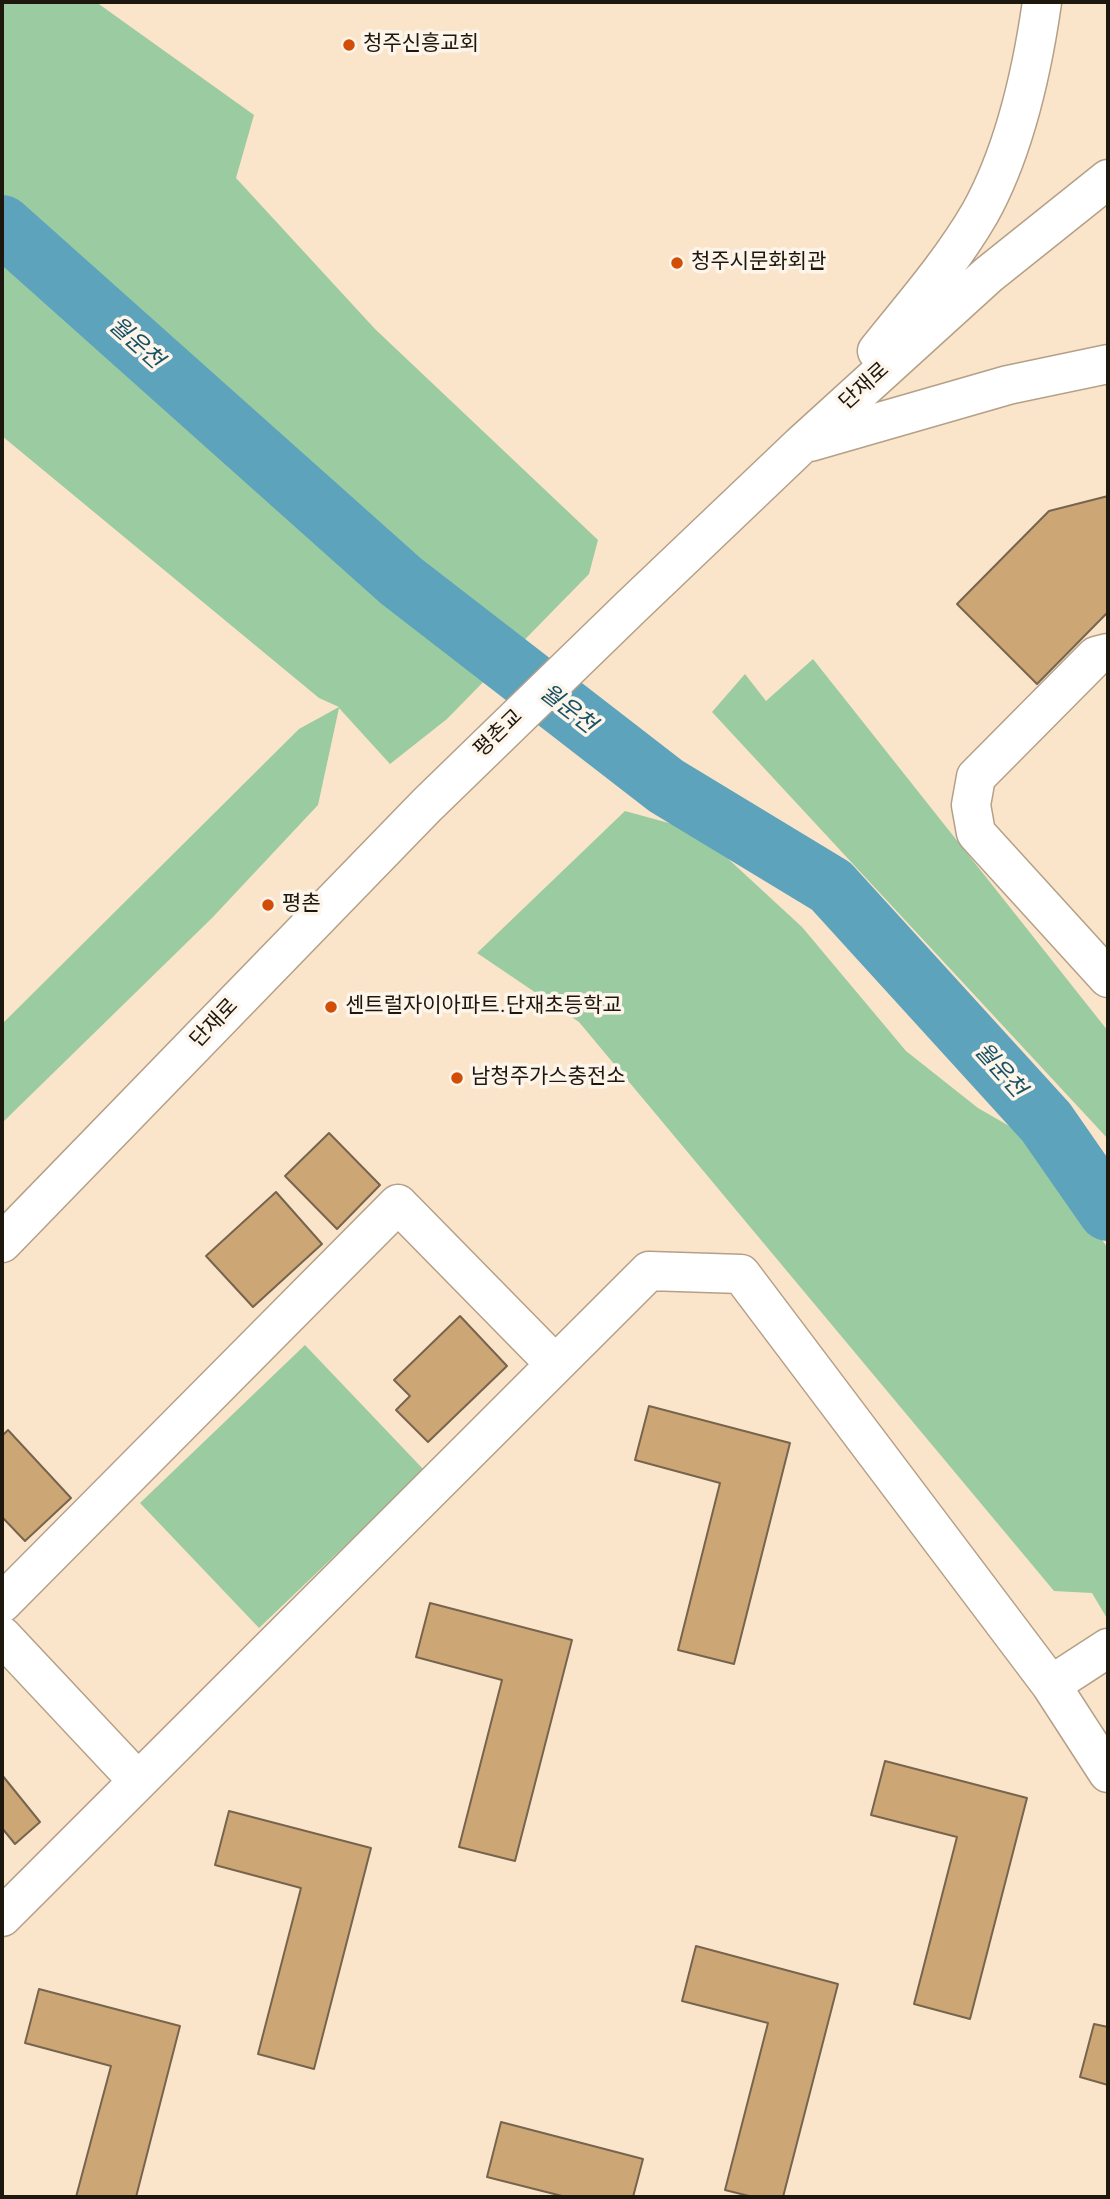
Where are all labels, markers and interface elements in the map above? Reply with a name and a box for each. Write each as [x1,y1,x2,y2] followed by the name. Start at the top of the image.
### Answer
[363,32,479,58] place label: 청주신흥교회
[341,37,357,53] marker: 청주신흥교회
[691,250,826,276] place label: 청주시문화회관
[669,255,685,271] marker: 청주시문화회관
[102,313,168,375] water label: 월운천
[835,358,895,416] street label: 단재로
[533,680,601,740] water label: 월운천
[469,705,529,763] street label: 평촌교
[282,892,321,918] place label: 평촌
[260,897,276,913] marker: 평촌
[186,994,244,1054] street label: 단재로
[345,994,622,1020] place label: 센트럴자이아파트.단재초등학교
[323,999,339,1015] marker: 센트럴자이아파트.단재초등학교
[968,1038,1030,1104] water label: 월운천
[471,1065,626,1091] place label: 남청주가스충전소
[449,1070,465,1086] marker: 남청주가스충전소

